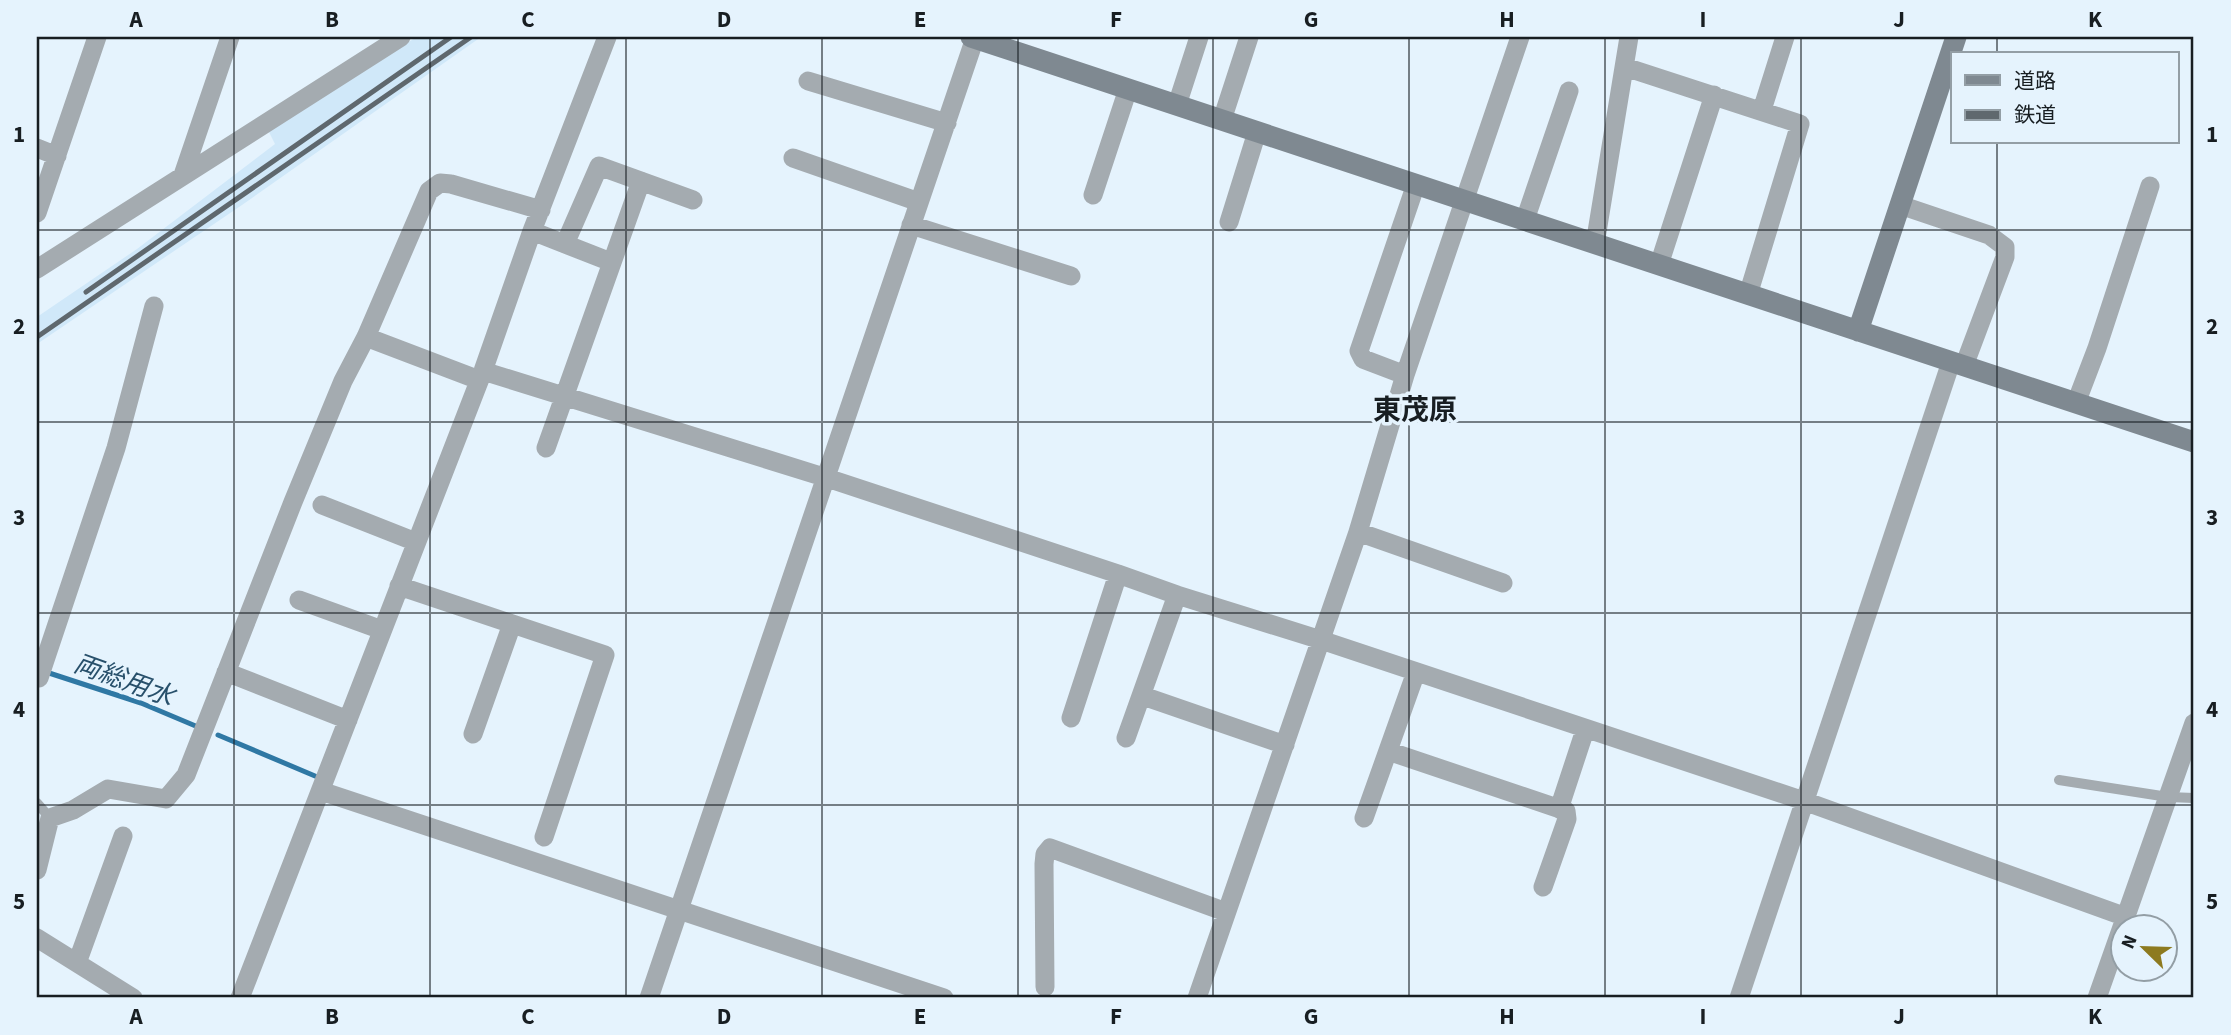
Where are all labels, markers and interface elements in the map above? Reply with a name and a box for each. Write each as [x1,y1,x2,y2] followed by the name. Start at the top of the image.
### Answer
[128,3,143,36] text: A
[325,3,339,36] text: B
[521,3,535,36] text: C
[717,3,731,36] text: D
[914,3,926,36] text: E
[1110,3,1122,36] text: F
[1304,3,1318,36] text: G
[1499,3,1515,36] text: H
[1700,3,1706,36] text: I
[1893,3,1905,36] text: J
[2088,3,2103,36] text: K
[1951,52,2178,144] legend
[2014,66,2056,96] text: 道路
[2014,100,2056,130] text: 鉄道
[13,118,25,151] text: 1
[2206,118,2218,151] text: 1
[13,310,25,343] text: 2
[2206,310,2218,343] text: 2
[1373,390,1457,430] district label: 東茂原
[13,501,25,534] text: 3
[2206,501,2218,534] text: 3
[69,645,182,716] water label: 両総用水
[13,693,25,726] text: 4
[2206,693,2218,726] text: 4
[13,885,25,918] text: 5
[2206,885,2218,918] text: 5
[2108,912,2178,982] north arrow
[2115,931,2145,953] text: N
[128,1000,143,1033] text: A
[325,1000,339,1033] text: B
[521,1000,535,1033] text: C
[717,1000,731,1033] text: D
[914,1000,926,1033] text: E
[1110,1000,1122,1033] text: F
[1304,1000,1318,1033] text: G
[1499,1000,1515,1033] text: H
[1700,1000,1706,1033] text: I
[1893,1000,1905,1033] text: J
[2088,1000,2103,1033] text: K

